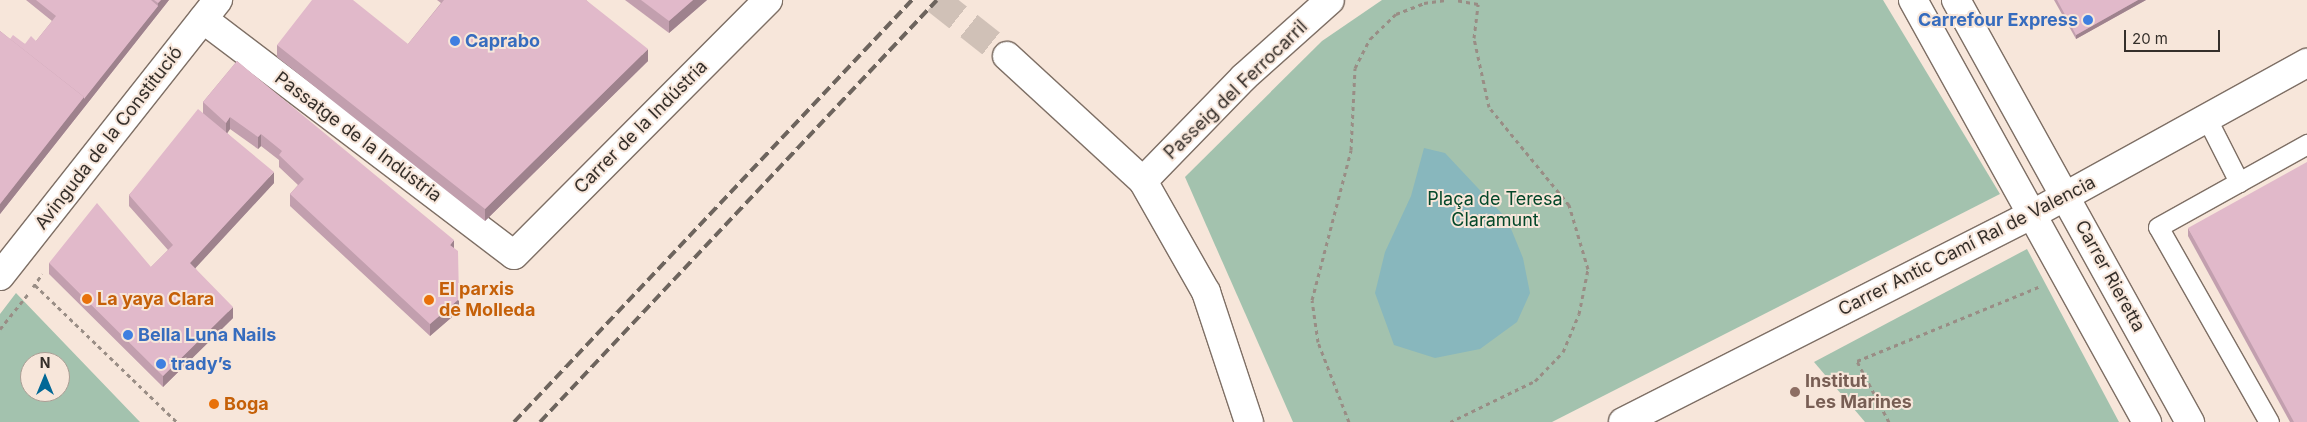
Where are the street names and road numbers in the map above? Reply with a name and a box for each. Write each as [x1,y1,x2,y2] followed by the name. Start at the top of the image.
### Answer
[1160,16,1312,164] street label: Passeig del Ferrocarril
[31,42,187,234] street label: Avinguda de la Constitució
[570,56,712,198] street label: Carrer de la Indústria
[270,67,446,207] street label: Passatge de la Indústria
[1835,172,2099,320] street label: Carrer Antic Camí Ral de Valencia
[2070,217,2150,335] street label: Carrer Rieretta

